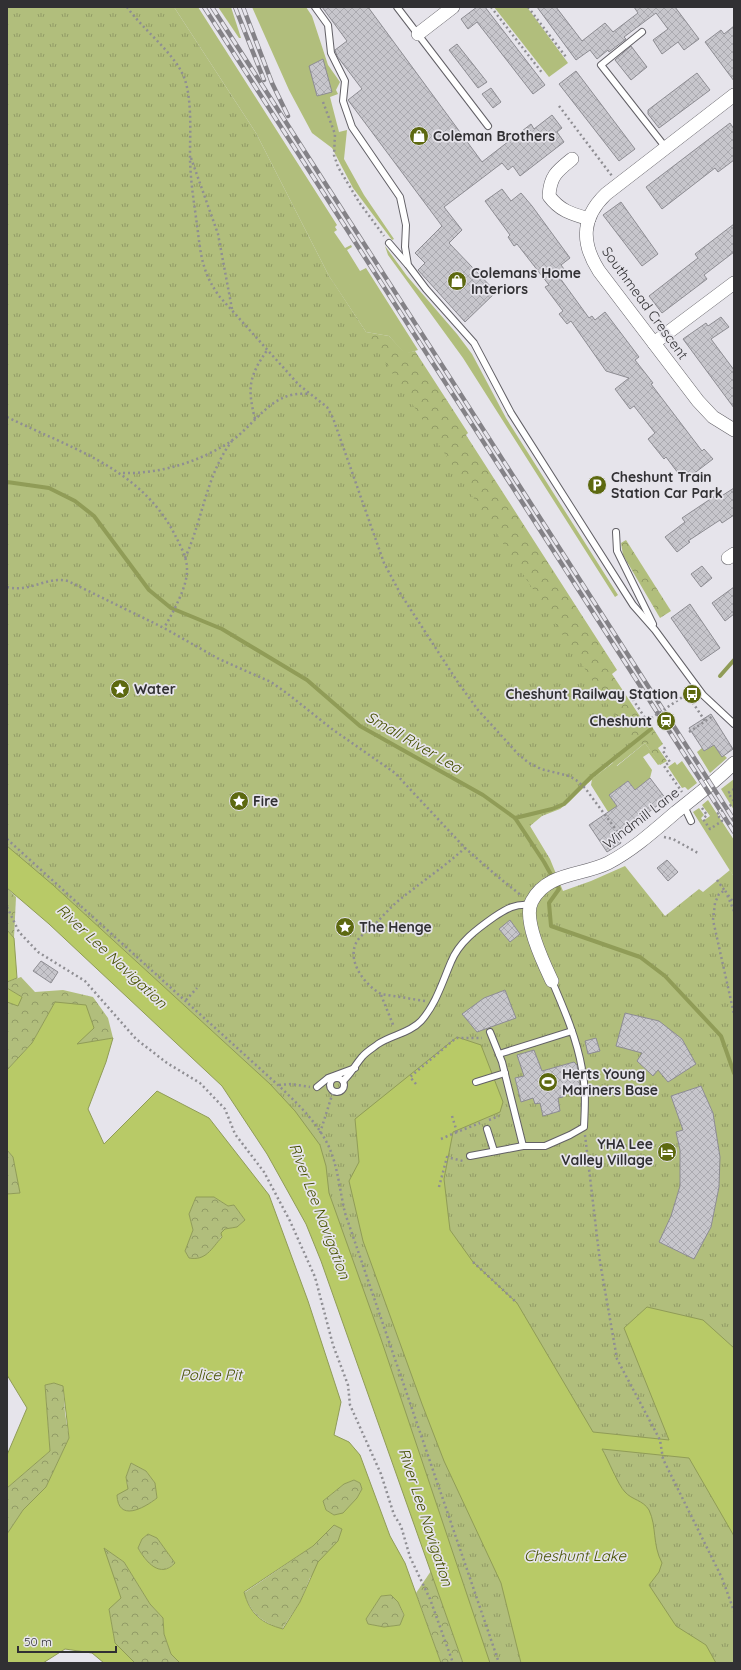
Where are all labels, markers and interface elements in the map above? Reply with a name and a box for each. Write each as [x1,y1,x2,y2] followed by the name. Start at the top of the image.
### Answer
[408,125,430,147] shop icon: Coleman Brothers
[433,127,555,145] place label: Coleman Brothers
[598,243,692,363] street label: Southmead Crescent
[471,264,581,298] place label: Colemans Home Interiors
[446,270,468,292] shop icon: Colemans Home Interiors
[611,468,723,502] place label: Cheshunt Train Station Car Park
[586,474,608,496] parking icon: Cheshunt Train Station Car Park
[109,678,131,700] place icon: Water
[134,680,176,698] place label: Water
[681,683,703,705] bus stop icon: Cheshunt Railway Station
[506,685,678,703] place label: Cheshunt Railway Station
[363,707,466,777] water label: Small River Lea
[655,710,677,732] station icon: Cheshunt
[590,712,652,730] place label: Cheshunt
[599,783,683,853] street label: Windmill Lane
[228,790,250,812] place icon: Fire
[253,792,278,810] place label: Fire
[53,900,171,1012] water label: River Lee Navigation
[334,916,356,938] place icon: The Henge
[359,918,432,936] place label: The Henge
[562,1065,658,1099] place label: Herts Young Mariners Base
[537,1071,559,1093] sports icon: Herts Young Mariners Base
[561,1135,653,1169] place label: YHA Lee Valley Village
[285,1140,355,1282] water label: River Lee Navigation
[656,1141,678,1163] hotel icon: YHA Lee Valley Village
[180,1365,244,1384] water label: Police Pit
[395,1446,457,1589] water label: River Lee Navigation
[524,1546,627,1565] water label: Cheshunt Lake
[18,1628,116,1654] scale bar
[24,1634,52,1649] text: 50 m

